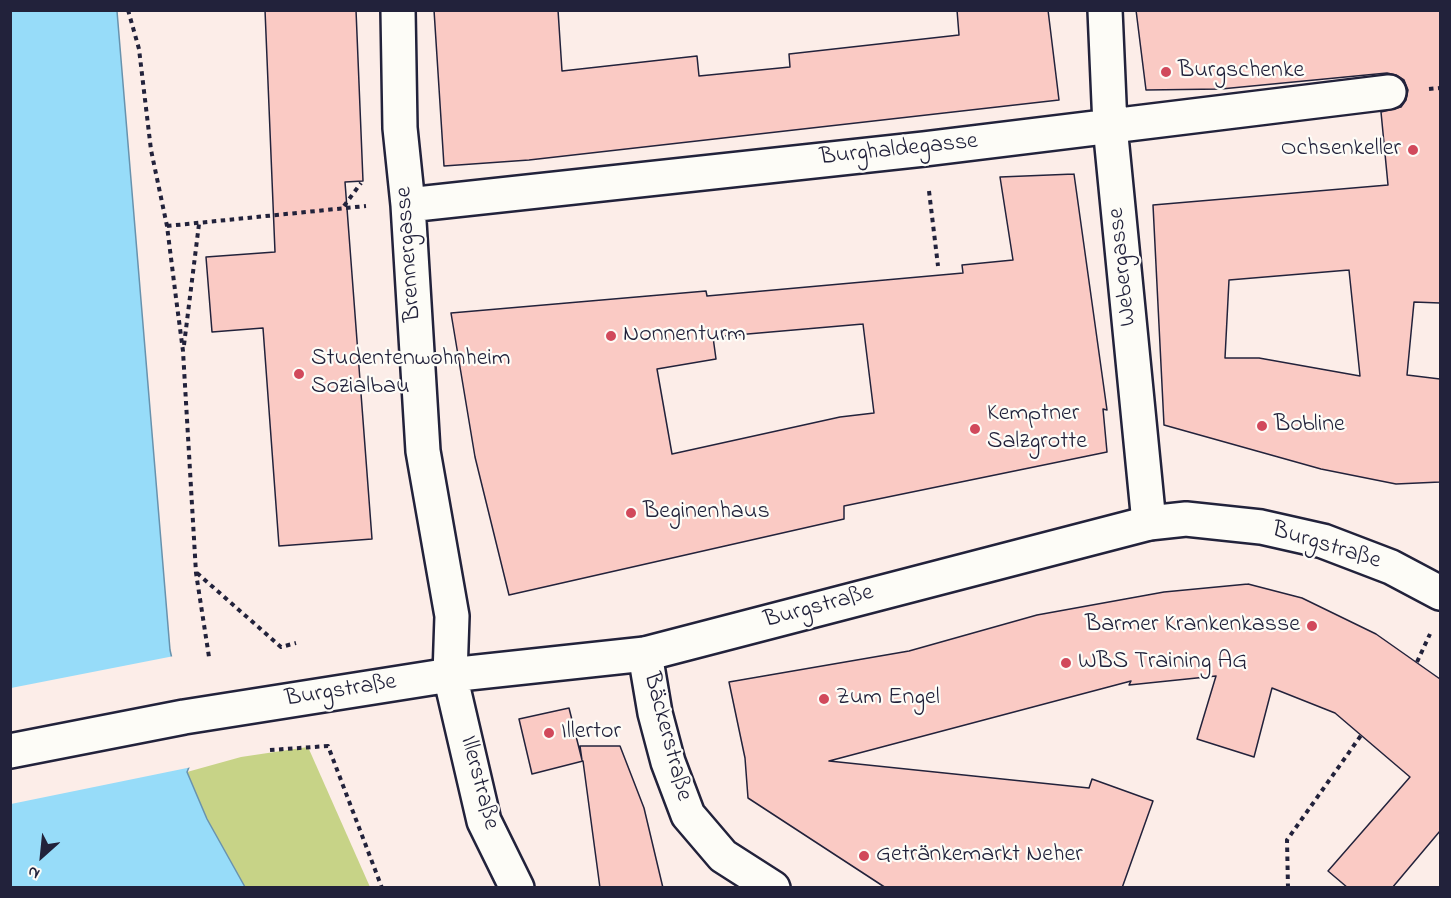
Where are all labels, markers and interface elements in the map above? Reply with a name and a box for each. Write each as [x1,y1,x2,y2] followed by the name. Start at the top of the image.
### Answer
[1178,58,1304,86] place label: Burgschenke
[1159,65,1173,79] marker: Burgschenke
[819,128,979,174] street label: Burghaldegasse
[1281,136,1401,164] place label: Ochsenkeller
[1406,143,1420,157] marker: Ochsenkeller
[391,186,429,322] street label: Brennergasse
[1103,206,1145,328] street label: Webergasse
[623,322,746,350] place label: Nonnenturm
[604,329,618,343] marker: Nonnenturm
[311,346,510,402] place label: Studentenwohnheim Sozialbau
[292,367,306,381] marker: Studentenwohnheim Sozialbau
[987,401,1087,457] place label: Kemptner Salzgrotte
[1274,412,1345,440] place label: Bobline
[1255,419,1269,433] marker: Bobline
[968,422,982,436] marker: Kemptner Salzgrotte
[643,499,770,527] place label: Beginenhaus
[624,506,638,520] marker: Beginenhaus
[1268,517,1384,577] street label: Burgstraße
[761,580,877,636] street label: Burgstraße
[1085,612,1300,640] place label: Barmer Krankenkasse
[1305,619,1319,633] marker: Barmer Krankenkasse
[1078,649,1247,677] place label: WBS Training AG
[1059,656,1073,670] marker: WBS Training AG
[283,669,399,715] street label: Burgstraße
[635,670,697,804] street label: Bäckerstraße
[836,685,940,713] place label: Zum Engel
[817,692,831,706] marker: Zum Engel
[561,719,621,747] place label: Illertor
[542,726,556,740] marker: Illertor
[452,733,504,833] street label: Illerstraße
[12,826,72,886] north arrow
[876,842,1083,870] place label: Getränkemarkt Neher
[857,849,871,863] marker: Getränkemarkt Neher
[24,859,44,885] text: N

